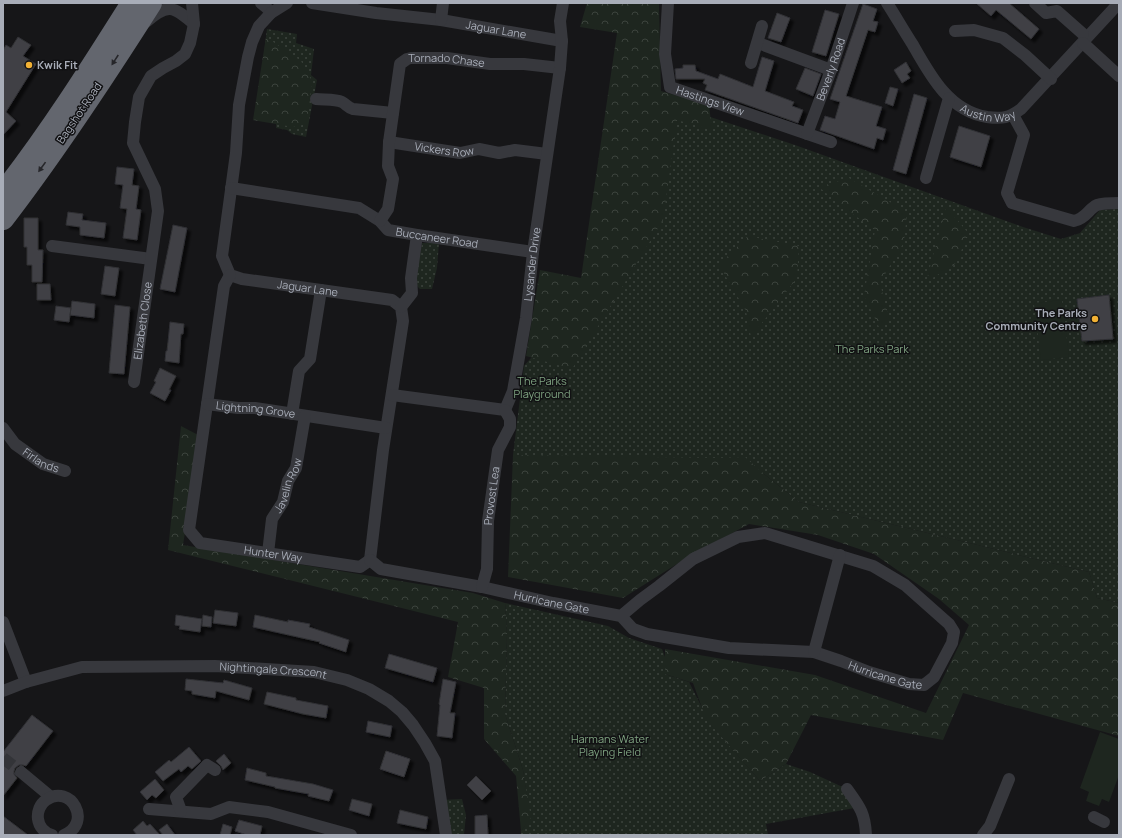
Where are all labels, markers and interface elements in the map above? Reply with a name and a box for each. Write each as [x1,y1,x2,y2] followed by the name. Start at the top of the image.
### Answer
[465,16,528,42] street label: Jaguar Lane
[812,36,848,102] street label: Beverly Road
[408,50,486,70] street label: Tornado Chase
[111,54,118,65] one-way arrow
[37,57,78,72] place label: Kwik Fit
[24,60,34,70] marker: Kwik Fit
[53,79,105,146] street label: Bagshot Road
[674,82,747,119] street label: Hastings View
[958,100,1018,125] street label: Austin Way
[413,138,476,160] street label: Vickers Row
[38,162,46,173] one-way arrow
[395,224,479,251] street label: Buccaneer Road
[520,226,544,302] street label: Lysander Drive
[276,276,340,299] street label: Jaguar Lane
[129,280,155,360] street label: Elizabeth Close
[985,305,1087,333] place label: The Parks Community Centre
[1090,314,1100,324] marker: The Parks Community Centre
[835,341,909,356] park label: The Parks Park
[513,373,571,401] park label: The Parks Playground
[215,397,297,421] street label: Lightning Grove
[20,444,61,476] street label: Firlands
[270,456,305,516] street label: Javelin Row
[480,466,503,525] street label: Provost Lea
[243,542,304,565] street label: Hunter Way
[513,586,591,617] street label: Hurricane Gate
[847,657,923,692] street label: Hurricane Gate
[219,658,328,682] street label: Nightingale Crescent
[571,731,649,759] park label: Harmans Water Playing Field

